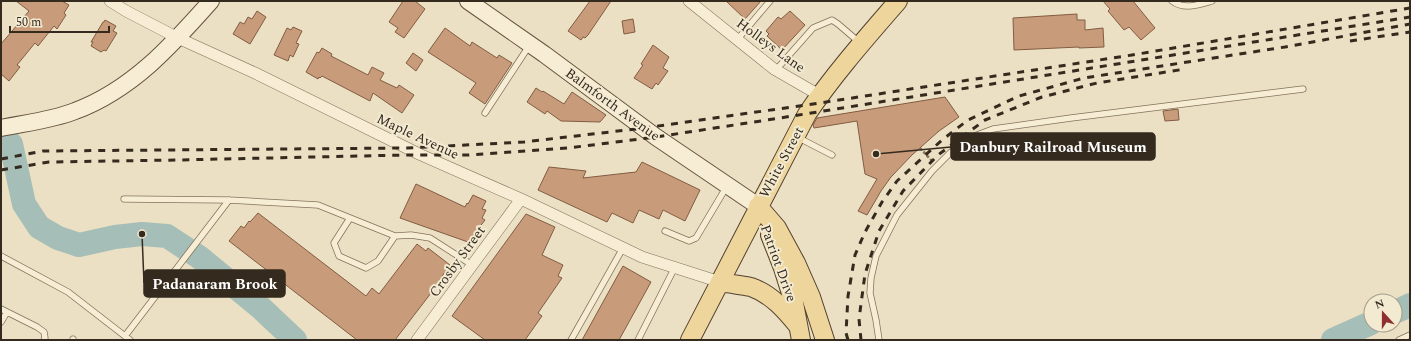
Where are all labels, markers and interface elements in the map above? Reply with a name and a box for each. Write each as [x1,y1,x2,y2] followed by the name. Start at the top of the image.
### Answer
[10,8,109,34] scale bar
[16,13,41,32] text: 50 m
[732,13,810,78] street label: Holleys Lane
[561,63,665,146] street label: Balmforth Avenue
[373,108,463,165] street label: Maple Avenue
[754,123,809,202] street label: White Street
[951,133,1155,160] callout: Danbury Railroad Museum
[959,136,1147,159] text: Danbury Railroad Museum
[424,221,491,301] street label: Crosby Street
[755,222,802,305] street label: Patriot Drive
[144,270,285,297] callout: Padanaram Brook
[152,273,278,296] text: Padanaram Brook
[1363,293,1403,333] north arrow
[1372,295,1387,314] text: N

